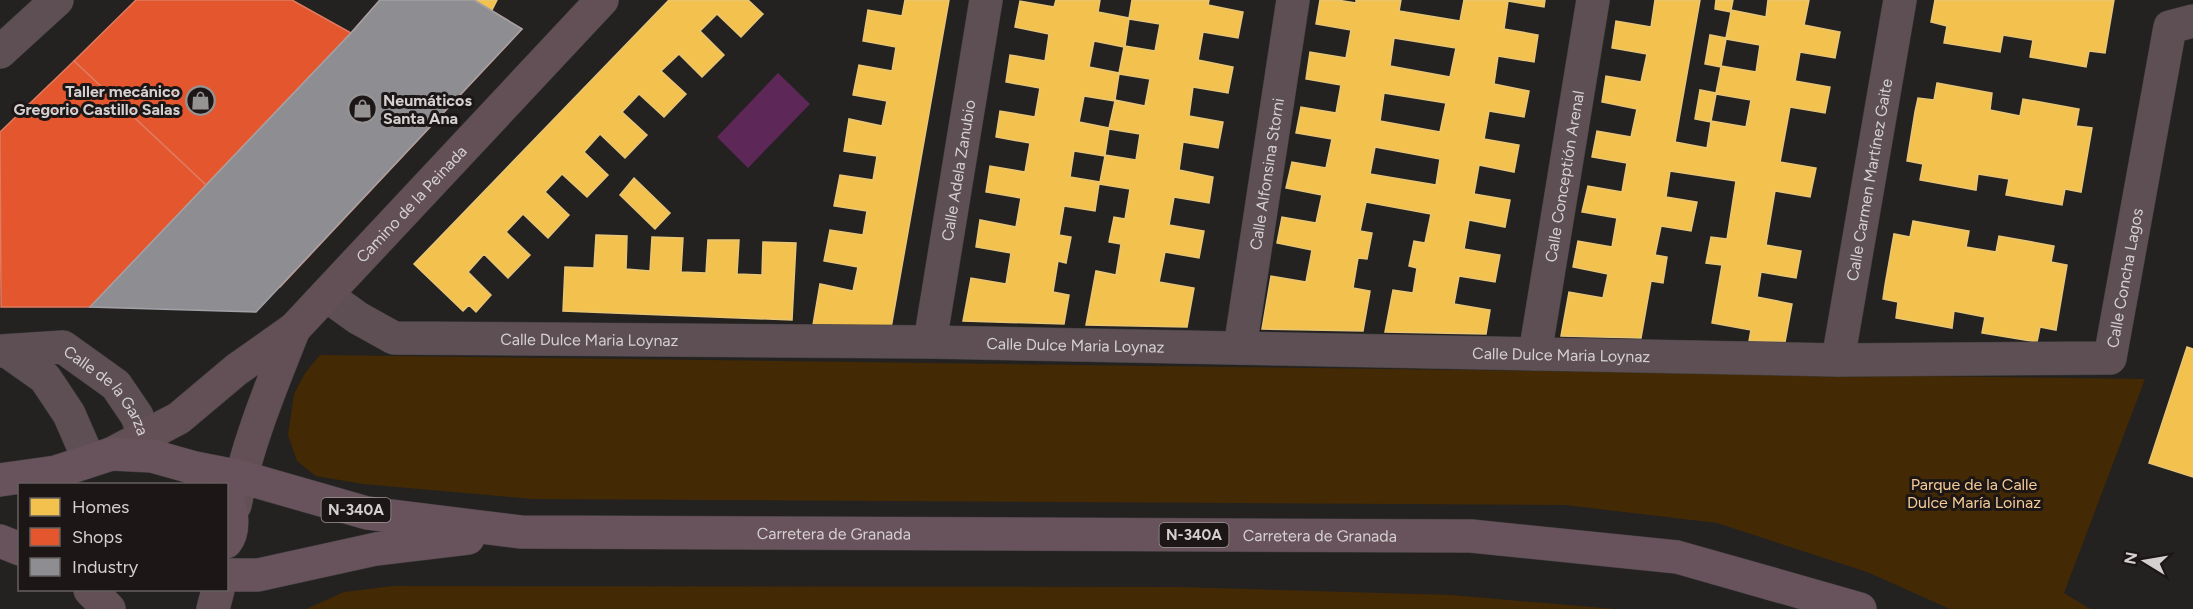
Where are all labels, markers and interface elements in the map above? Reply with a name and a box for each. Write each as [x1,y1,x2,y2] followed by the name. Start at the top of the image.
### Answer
[1842,77,1896,282] street label: Calle Carmen Martínez Gaite
[14,82,181,119] place label: Taller mecánico Gregorio Castillo Salas
[185,84,217,116] shop icon: Taller mecánico Gregorio Castillo Salas
[1541,89,1588,264] street label: Calle Conceptión Arenal
[383,91,472,128] place label: Neumáticos Santa Ana
[346,93,378,125] shop icon: Neumáticos Santa Ana
[1246,97,1287,251] street label: Calle Alfonsina Storni
[937,98,979,242] street label: Calle Adela Zanubio
[352,141,471,266] street label: Camino de la Peinada
[2103,207,2146,349] street label: Calle Concha Lagos
[500,329,679,350] street label: Calle Dulce Maria Loynaz
[986,334,1165,356] street label: Calle Dulce Maria Loynaz
[60,341,153,438] street label: Calle de la Garza
[1472,343,1651,366] street label: Calle Dulce Maria Loynaz
[1907,475,2041,512] park label: Parque de la Calle Dulce María Loinaz
[18,483,228,591] legend
[72,496,130,518] text: Homes
[322,498,391,522] road number: N-340A
[757,523,911,543] street label: Carretera de Granada
[1160,523,1228,547] road number: N-340A
[72,526,123,548] text: Shops
[1243,526,1397,545] street label: Carretera de Granada
[2115,531,2175,591] north arrow
[2120,550,2141,566] text: N
[72,556,139,578] text: Industry

